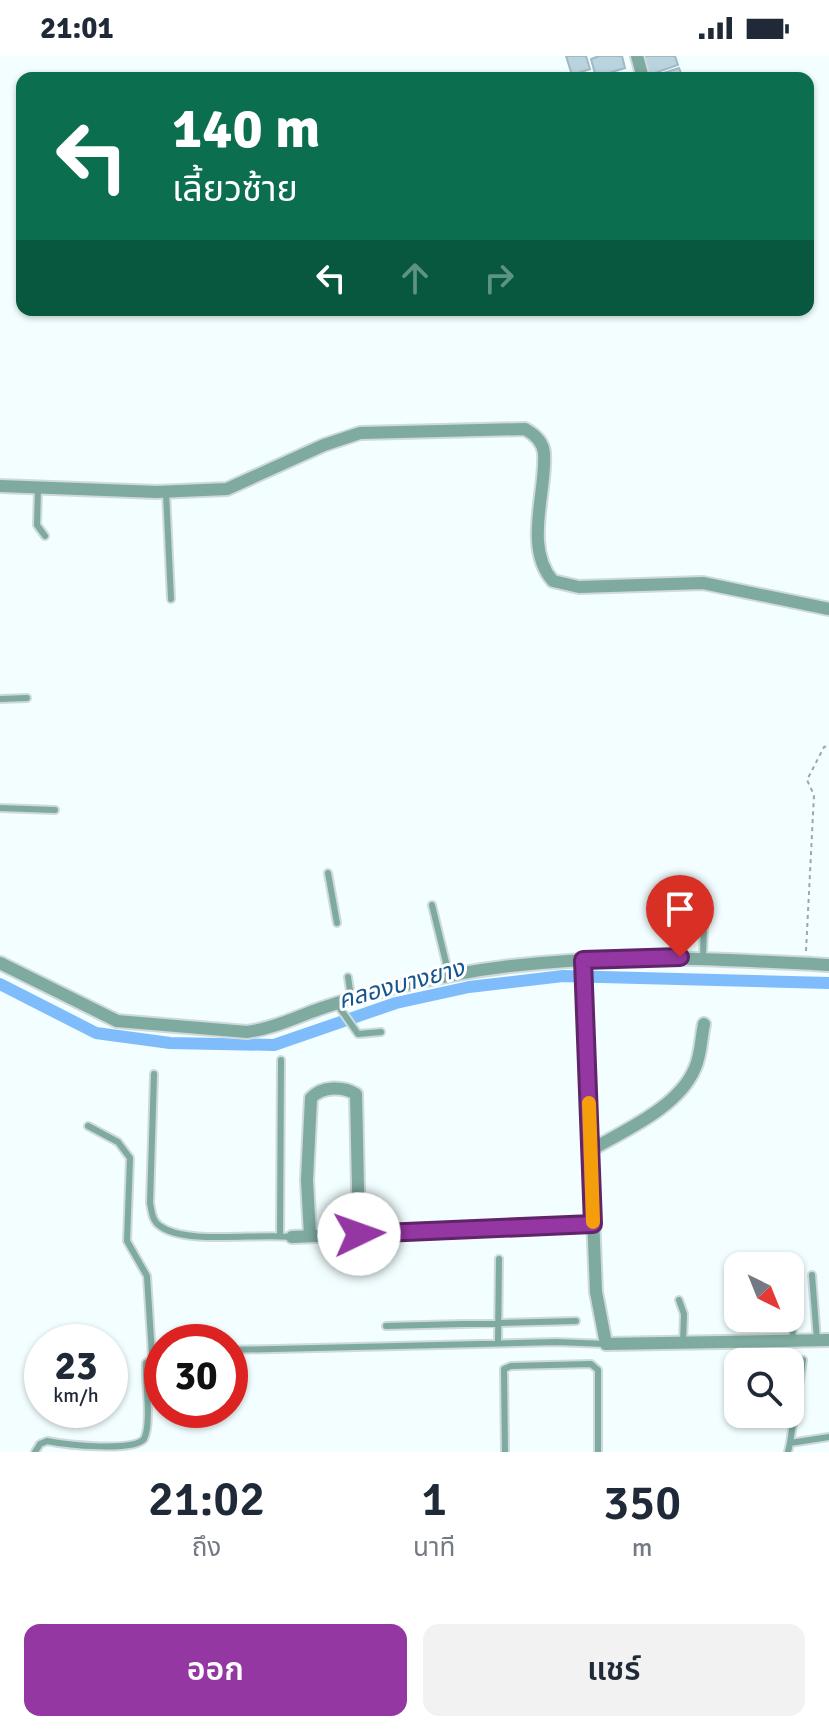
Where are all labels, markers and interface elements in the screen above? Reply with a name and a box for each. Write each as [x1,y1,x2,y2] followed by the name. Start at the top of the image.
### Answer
[40,10,114,47] text: 21:01
[172,94,320,163] text: 140 m
[40,104,144,208] icon: left
[172,167,298,212] text: เลี้ยวซ้าย
[309,256,353,300] icon: left
[393,256,437,300] icon: ahead
[477,256,521,300] icon: right
[646,875,714,957] pin
[658,887,702,931] icon: arrive
[335,953,468,1015] water label: คลองบางยาง
[317,1192,401,1276] position arrow
[724,1252,804,1332] north arrow
[724,1252,804,1428] map controls
[144,1324,248,1428] speed limit sign: 30
[54,1341,98,1391] text: 23
[724,1348,804,1428] button: search
[53,1383,99,1408] text: km/h
[148,1470,265,1529] text: 21:02
[421,1470,447,1529] text: 1
[603,1474,681,1533] text: 350
[192,1532,221,1564] text: ถึง
[413,1532,455,1564] text: นาที
[632,1532,653,1564] text: m
[24,1624,407,1716] button: ออก
[423,1624,805,1716] button: แชร์

